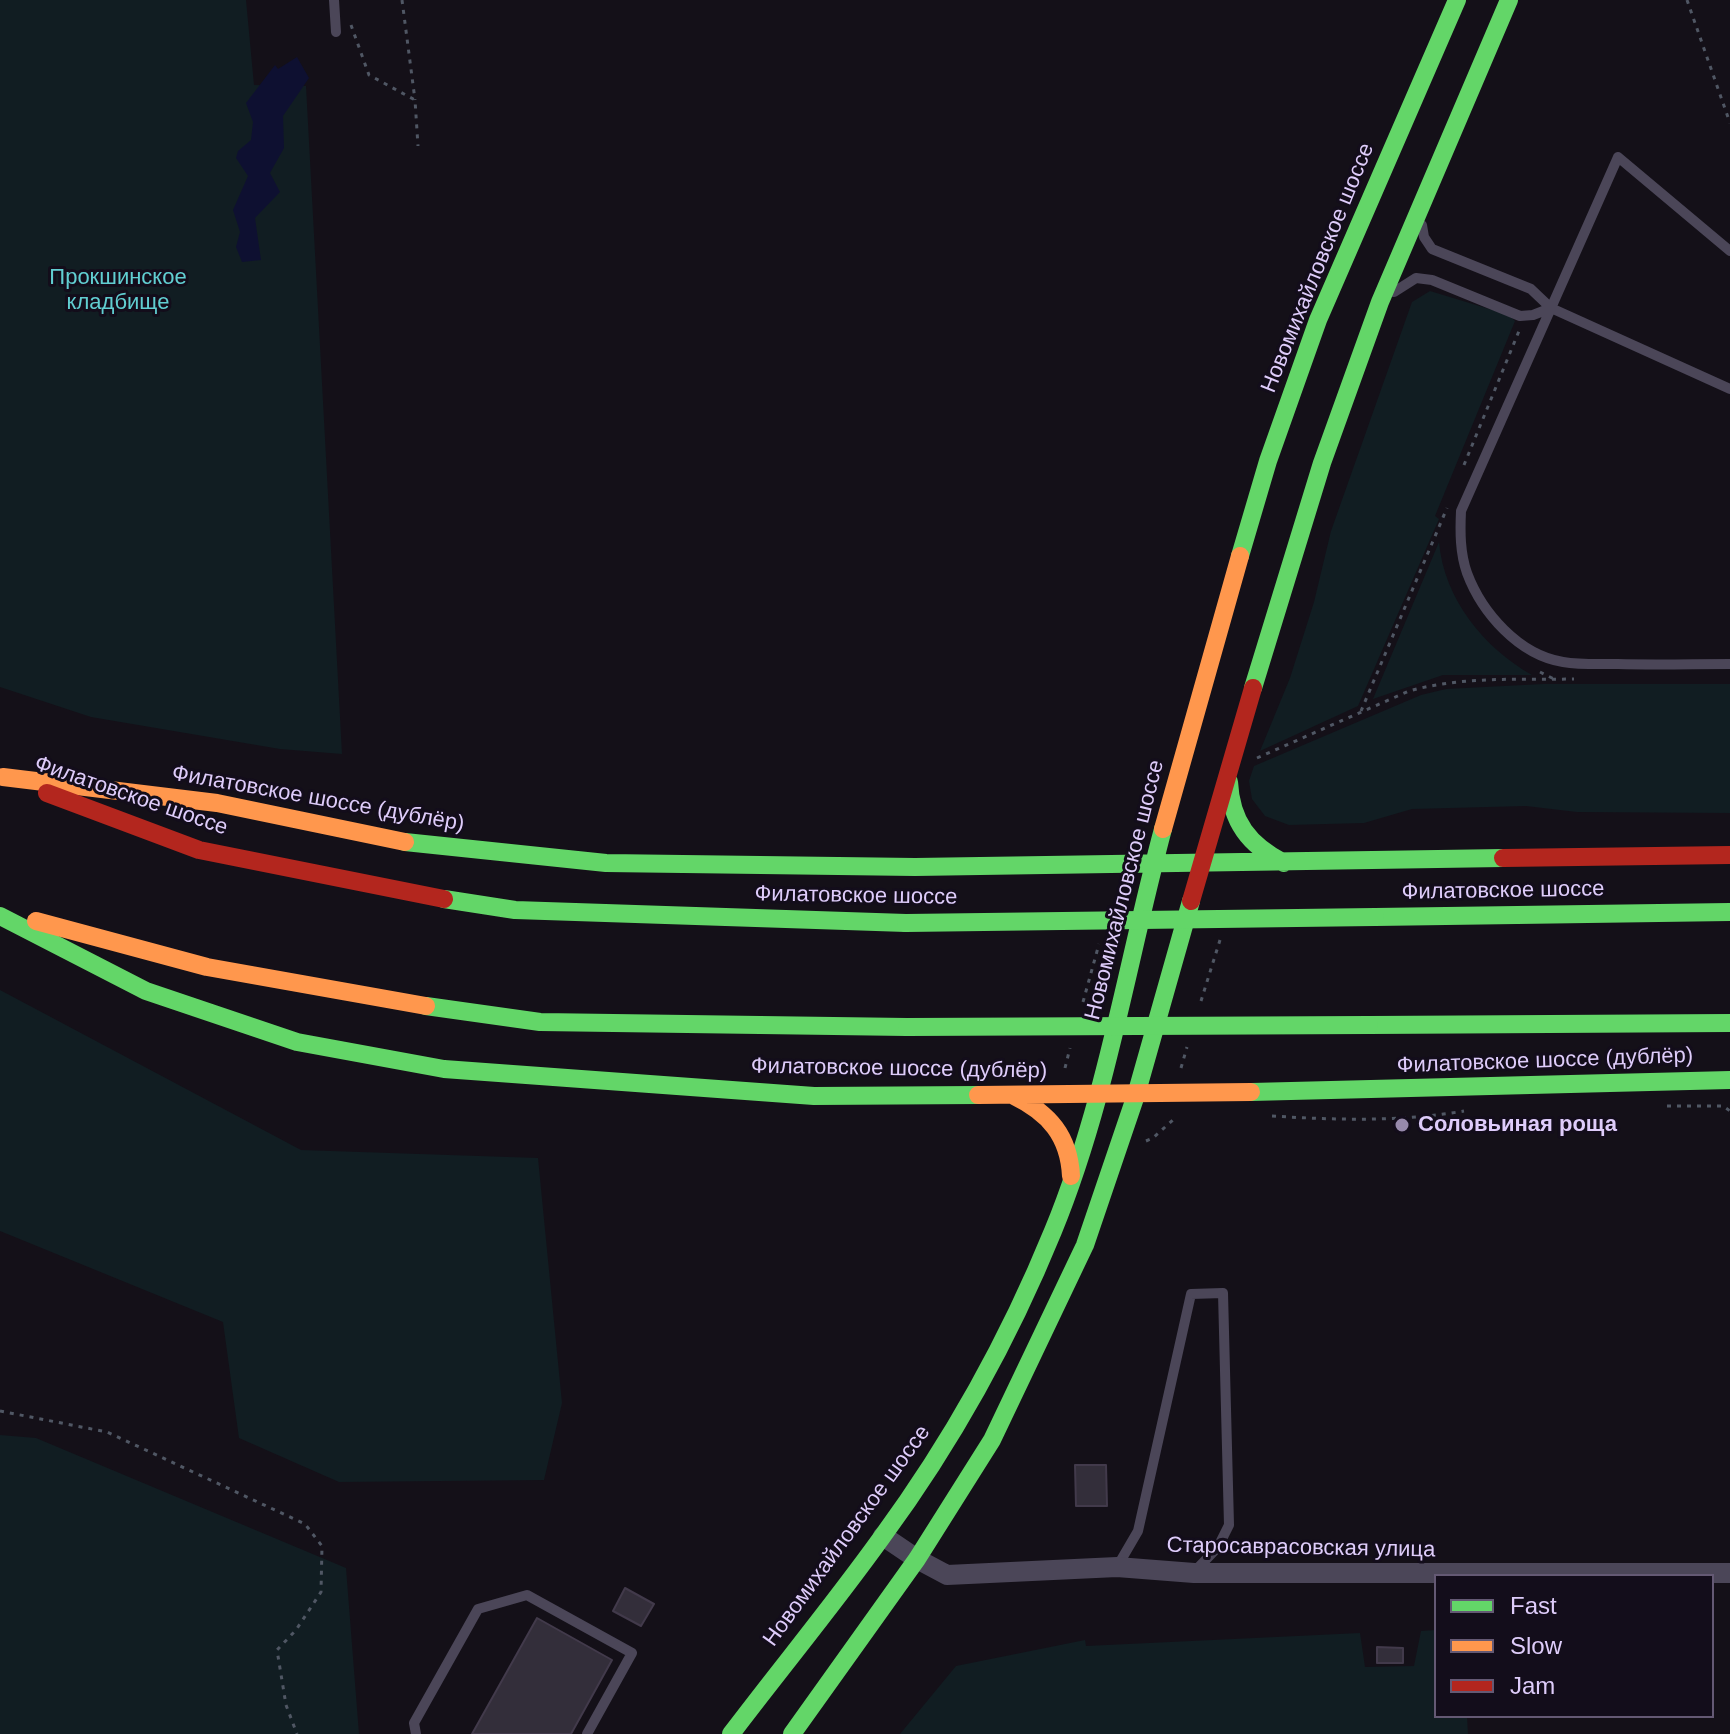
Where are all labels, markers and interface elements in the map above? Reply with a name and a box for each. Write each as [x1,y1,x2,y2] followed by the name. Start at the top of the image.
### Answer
[1256,139,1380,397] street label: Новомихайловское шоссе
[49,265,187,316] park label: Прокшинское кладбище
[31,751,231,841] street label: Филатовское шоссе
[1080,757,1170,1023] street label: Новомихайловское шоссе
[170,760,466,838] street label: Филатовское шоссе (дублёр)
[1401,876,1605,906] street label: Филатовское шоссе
[754,881,958,911] street label: Филатовское шоссе
[1396,1043,1694,1079] street label: Филатовское шоссе (дублёр)
[751,1053,1047,1085] street label: Филатовское шоссе (дублёр)
[1418,1112,1617,1138] place label: Соловьиная роща
[1393,1116,1411,1134] marker: Соловьиная роща
[758,1420,936,1652] street label: Новомихайловское шоссе
[1166,1532,1436,1564] street label: Старосаврасовская улица
[1434,1574,1714,1718] legend
[1510,1592,1557,1619] text: Fast
[1510,1632,1562,1659] text: Slow
[1510,1672,1555,1699] text: Jam

